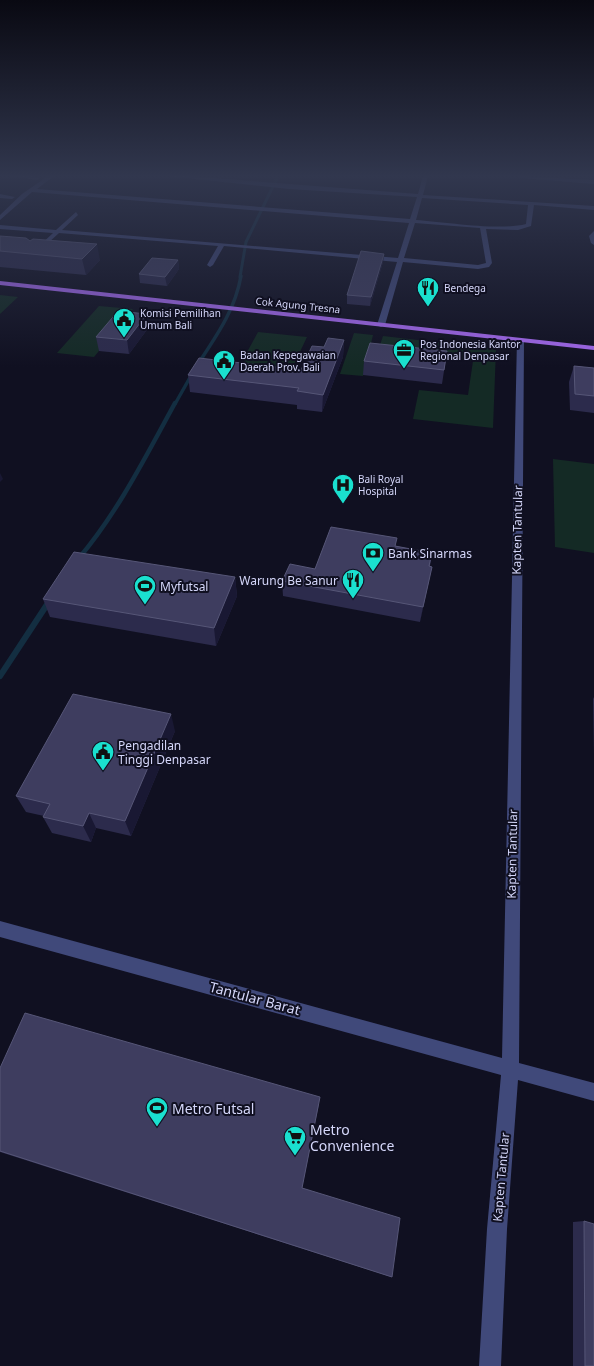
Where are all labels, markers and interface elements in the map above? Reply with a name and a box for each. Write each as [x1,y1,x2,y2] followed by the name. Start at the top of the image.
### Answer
[415,275,441,308] restaurant icon: Bendega
[444,281,486,295] place label: Bendega
[255,294,341,316] street label: Cok Agung Tresna
[111,306,137,339] public building icon: Komisi Pemilihan Umum Bali
[140,306,221,332] place label: Komisi Pemilihan Umum Bali
[391,337,417,370] office icon: Pos Indonesia Kantor Regional Denpasar
[420,337,520,363] place label: Pos Indonesia Kantor Regional Denpasar
[211,348,237,381] public building icon: Badan Kepegawaian Daerah Prov. Bali
[240,348,336,374] place label: Badan Kepegawaian Daerah Prov. Bali
[330,472,356,505] hospital icon: Bali Royal Hospital
[358,472,403,498] place label: Bali Royal Hospital
[508,485,526,575] street label: Kapten Tantular
[360,540,386,573] bank icon: Bank Sinarmas
[388,545,472,562] place label: Bank Sinarmas
[340,567,366,600] restaurant icon: Warung Be Sanur
[239,572,338,589] place label: Warung Be Sanur
[132,573,158,606] sports icon: Myfutsal
[160,578,208,595] place label: Myfutsal
[118,737,211,768] place label: Pengadilan Tinggi Denpasar
[90,739,116,772] public building icon: Pengadilan Tinggi Denpasar
[503,809,521,899] street label: Kapten Tantular
[208,977,302,1019] street label: Tantular Barat
[144,1095,170,1128] sports icon: Metro Futsal
[172,1099,254,1118] place label: Metro Futsal
[310,1120,395,1155] place label: Metro Convenience
[282,1124,308,1157] supermarket icon: Metro Convenience
[489,1132,513,1222] street label: Kapten Tantular

